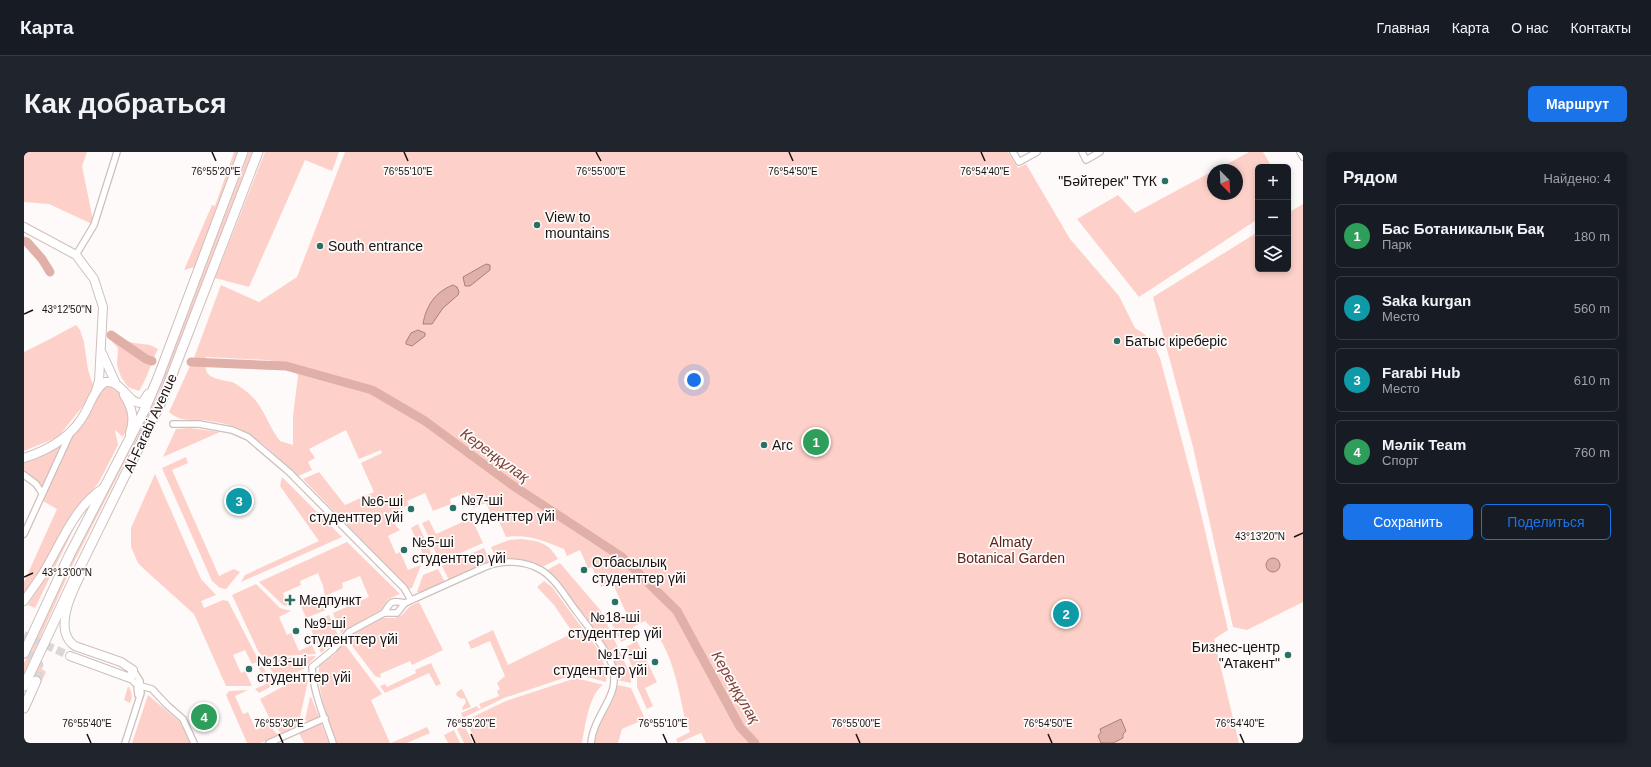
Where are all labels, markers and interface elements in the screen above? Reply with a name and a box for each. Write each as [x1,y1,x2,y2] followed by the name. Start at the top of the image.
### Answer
[20,17,74,38] text: Карта
[1376,20,1430,36] text: Главная
[1452,20,1489,36] text: Карта
[1511,20,1549,36] text: О нас
[1571,20,1631,36] text: Контакты
[1528,86,1627,122] button: Маршрут
[24,88,226,119] text: Как добраться
[1207,164,1243,200] north arrow
[1255,164,1291,272] map controls
[1255,164,1291,200] button: +
[191,166,241,177] text: 76°55'20"E
[383,166,433,177] text: 76°55'10"E
[576,166,626,177] text: 76°55'00"E
[768,166,818,177] text: 76°54'50"E
[960,166,1010,177] text: 76°54'40"E
[1343,168,1398,187] text: Рядом
[1543,171,1611,186] text: Найдено: 4
[1058,173,1158,189] place label: "Бәйтерек" ТҮК
[1160,176,1170,186] marker: "Бәйтерек" ТҮК
[1255,200,1291,236] button: −
[545,209,610,241] place label: View to mountains
[532,220,542,230] marker: View to mountains
[1382,220,1544,237] text: Бас Ботаникалық Бақ
[1353,229,1361,244] text: 1
[1574,229,1610,244] text: 180 m
[1255,236,1291,272] button: layers
[1382,237,1412,252] text: Парк
[328,238,423,254] place label: South entrance
[315,241,325,251] marker: South entrance
[1382,292,1471,309] text: Saka kurgan
[1353,301,1361,316] text: 2
[1574,301,1610,316] text: 560 m
[42,304,92,315] text: 43°12'50"N
[1382,309,1420,324] text: Место
[1125,333,1227,349] place label: Батыс кіреберіс
[1112,336,1122,346] marker: Батыс кіреберіс
[1382,364,1460,381] text: Farabi Hub
[684,370,704,390] your location
[120,371,180,475] street label: Al-Farabi Avenue
[1353,373,1361,388] text: 3
[1574,373,1610,388] text: 610 m
[1382,381,1420,396] text: Место
[457,424,533,486] water label: Кереңқұлақ
[803,427,829,457] pin: 1
[1382,436,1466,453] text: Мәлік Team
[772,437,793,453] place label: Arc
[759,440,769,450] marker: Arc
[1353,445,1361,460] text: 4
[1574,445,1610,460] text: 760 m
[1382,453,1419,468] text: Спорт
[226,486,252,516] pin: 3
[461,492,555,524] place label: №7-ші студенттер үйі
[309,493,403,525] place label: №6-ші студенттер үйі
[448,503,458,513] marker: №7-ші студенттер үйі
[406,504,416,514] marker: №6-ші студенттер үйі
[1343,504,1473,540] button: Сохранить
[1481,504,1611,540] button: Поделиться
[1235,531,1285,542] text: 43°13'20"N
[412,534,506,566] place label: №5-ші студенттер үйі
[957,534,1065,566] park label: Almaty Botanical Garden
[399,545,409,555] marker: №5-ші студенттер үйі
[592,554,686,586] place label: Отбасылық студенттер үйі
[579,565,589,575] marker: Отбасылық студенттер үйі
[42,567,92,578] text: 43°13'00"N
[299,592,362,608] place label: Медпункт
[284,594,296,606] marker: Медпункт
[610,597,620,607] marker: №18-ші студенттер үйі
[1053,599,1079,629] pin: 2
[568,609,662,641] place label: №18-ші студенттер үйі
[304,615,398,647] place label: №9-ші студенттер үйі
[291,626,301,636] marker: №9-ші студенттер үйі
[1192,639,1280,671] place label: Бизнес-центр "Атакент"
[553,646,647,678] place label: №17-ші студенттер үйі
[708,648,764,727] water label: Кереңқұлақ
[1283,650,1293,660] marker: Бизнес-центр "Атакент"
[257,653,351,685] place label: №13-ші студенттер үйі
[650,657,660,667] marker: №17-ші студенттер үйі
[244,664,254,674] marker: №13-ші студенттер үйі
[191,702,217,732] pin: 4
[62,718,112,729] text: 76°55'40"E
[254,718,304,729] text: 76°55'30"E
[446,718,496,729] text: 76°55'20"E
[638,718,688,729] text: 76°55'10"E
[831,718,881,729] text: 76°55'00"E
[1023,718,1073,729] text: 76°54'50"E
[1215,718,1265,729] text: 76°54'40"E

